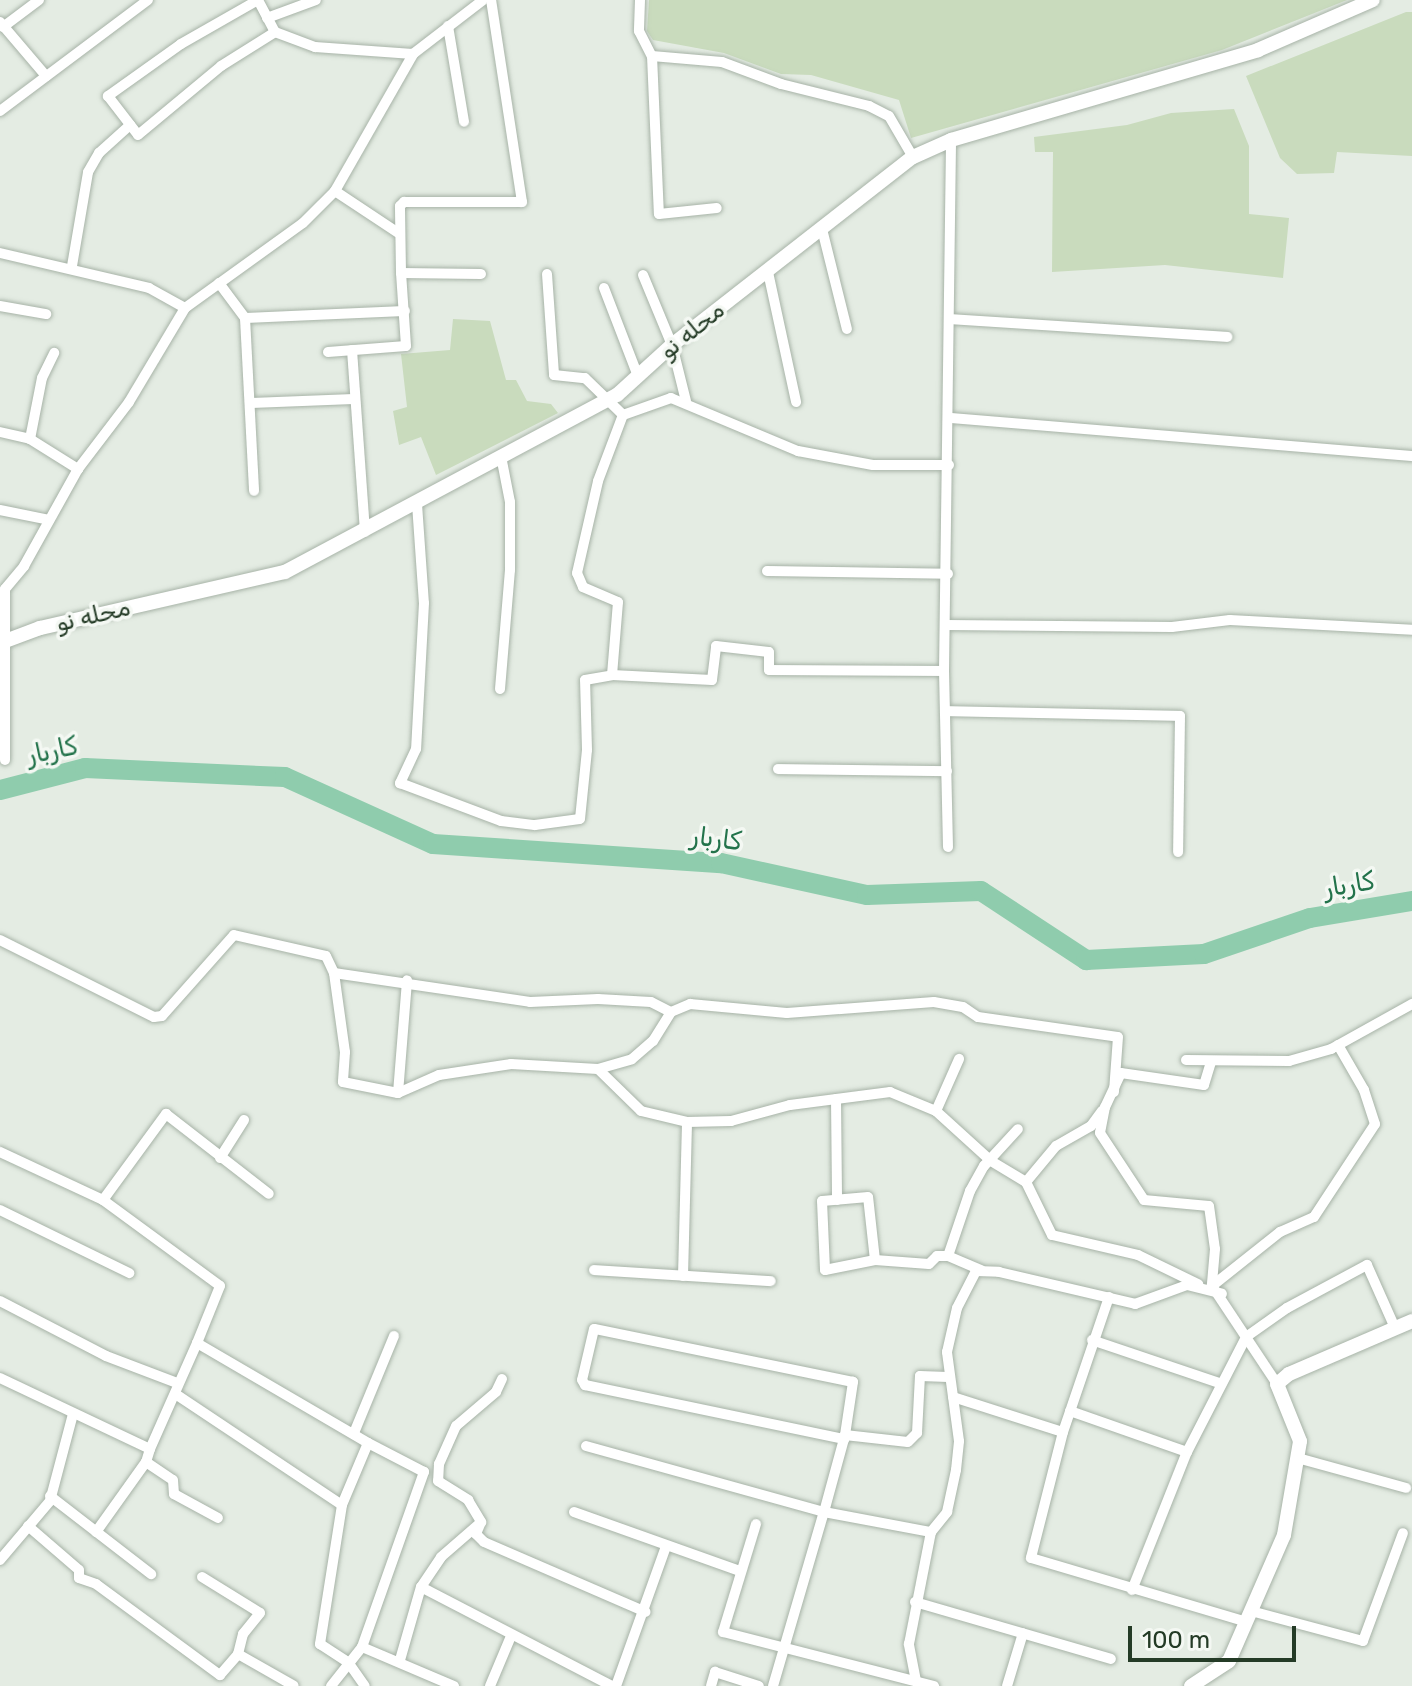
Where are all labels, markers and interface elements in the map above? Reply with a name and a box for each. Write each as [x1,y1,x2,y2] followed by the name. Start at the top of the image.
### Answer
[654,296,730,366] street label: محله نو
[53,593,133,639] street label: محله نو
[24,730,80,772] water label: کاربار
[689,820,743,858] water label: کاربار
[1321,866,1377,904] water label: کاربار
[1132,1610,1300,1660] scale bar
[1142,1626,1210,1654] text: 100 m

